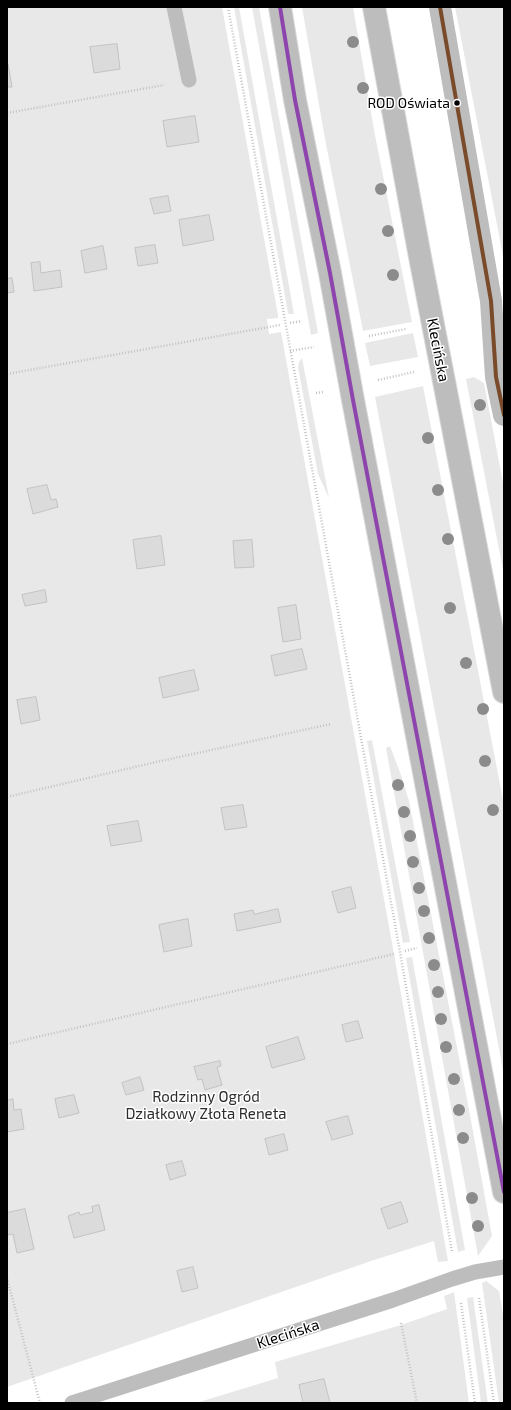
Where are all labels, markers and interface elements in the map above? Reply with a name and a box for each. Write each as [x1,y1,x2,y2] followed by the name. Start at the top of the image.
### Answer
[367,95,450,111] place label: ROD Oświata
[452,98,462,108] marker: ROD Oświata
[423,317,453,383] street label: Klecińska
[125,1088,287,1123] park label: Rodzinny Ogród Działkowy Złota Reneta
[254,1315,322,1353] street label: Klecińska

